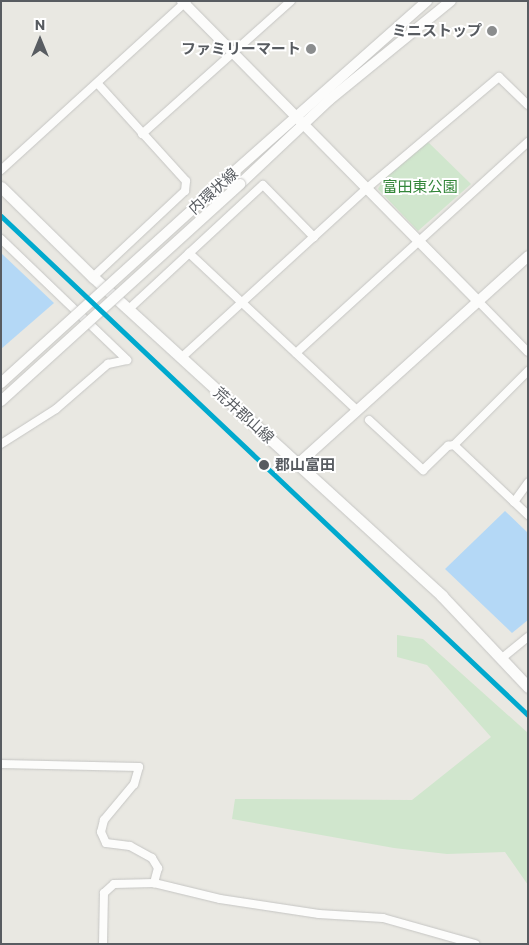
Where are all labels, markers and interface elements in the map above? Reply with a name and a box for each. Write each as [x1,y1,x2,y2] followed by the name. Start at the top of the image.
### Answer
[15,15,65,65] north arrow
[35,16,45,33] text: N
[392,22,482,40] place label: ミニストップ
[486,25,498,37] marker: ミニストップ
[181,40,301,58] place label: ファミリーマート
[305,43,317,55] marker: ファミリーマート
[185,164,241,218] street label: 内環状線
[383,178,457,196] park label: 富田東公園
[210,383,278,447] street label: 荒井郡山線
[275,456,335,474] place label: 郡山富田
[257,458,271,472] marker: 郡山富田

